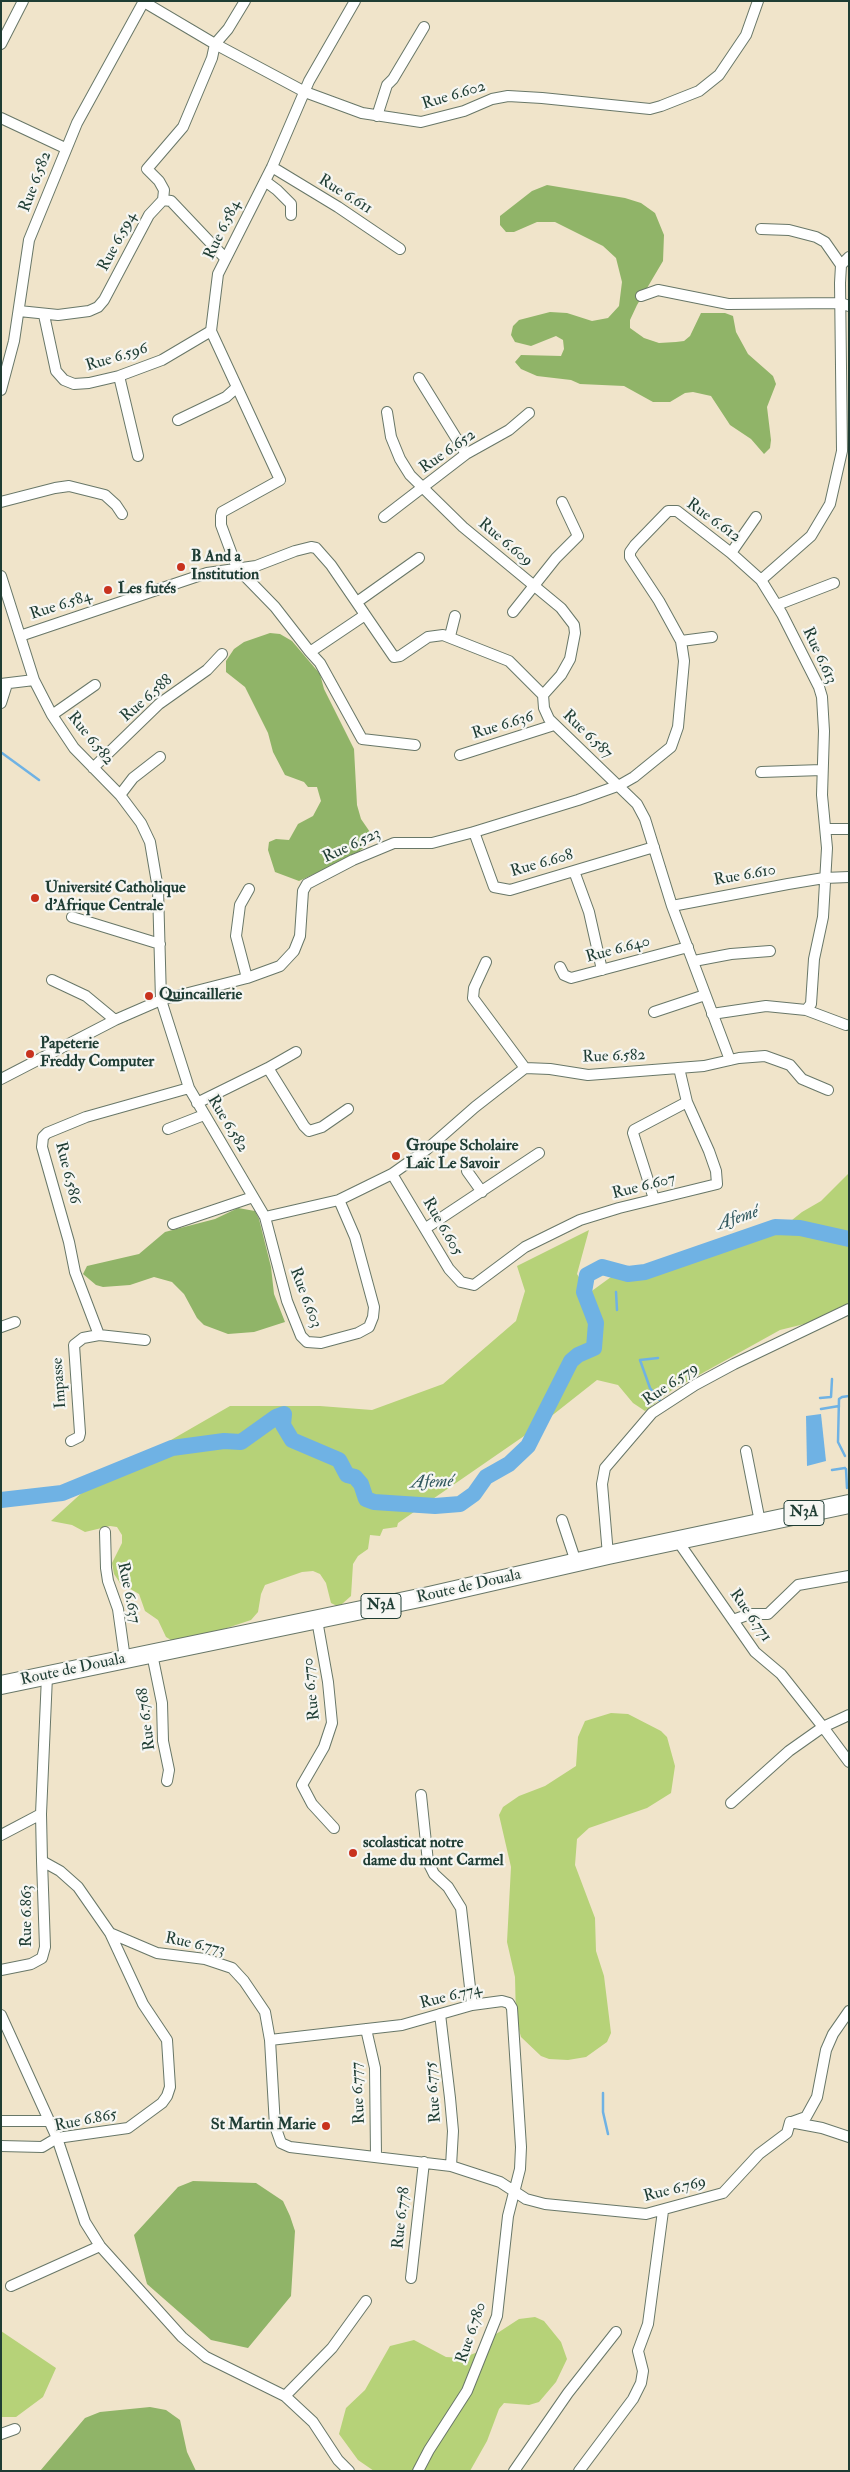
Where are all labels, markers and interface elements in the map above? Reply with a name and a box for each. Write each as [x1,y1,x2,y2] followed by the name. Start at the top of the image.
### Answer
[420,77,488,115] street label: Rue 6.602
[16,149,56,215] street label: Rue 6.582
[314,171,376,219] street label: Rue 6.611
[200,197,246,263] street label: Rue 6.584
[94,209,142,275] street label: Rue 6.594
[84,339,150,377] street label: Rue 6.596
[416,426,480,478] street label: Rue 6.652
[682,495,744,547] street label: Rue 6.612
[474,515,536,571] street label: Rue 6.609
[191,548,259,586] place label: B And a Institution
[175,561,187,573] marker: B And a Institution
[118,580,176,600] place label: Les futés
[102,584,114,596] marker: Les futés
[28,587,94,625] street label: Rue 6.584
[797,624,841,688] street label: Rue 6.613
[117,671,177,727] street label: Rue 6.588
[558,706,616,764] street label: Rue 6.587
[63,708,117,770] street label: Rue 6.582
[470,708,536,744] street label: Rue 6.636
[320,824,384,868] street label: Rue 6.523
[508,846,576,882] street label: Rue 6.608
[713,861,777,891] street label: Rue 6.610
[45,879,186,917] place label: Université Catholique d'Afrique Centrale
[29,892,41,904] marker: Université Catholique d'Afrique Centrale
[584,932,652,968] street label: Rue 6.640
[159,986,242,1006] place label: Quincaillerie
[143,990,155,1002] marker: Quincaillerie
[40,1035,154,1073] place label: Papeterie Freddy Computer
[582,1046,646,1068] street label: Rue 6.582
[24,1048,36,1060] marker: Papeterie Freddy Computer
[202,1092,252,1156] street label: Rue 6.582
[406,1137,518,1175] place label: Groupe Scholaire Laïc Le Savoir
[50,1140,84,1206] street label: Rue 6.586
[390,1150,402,1162] marker: Groupe Scholaire Laïc Le Savoir
[610,1170,678,1204] street label: Rue 6.607
[418,1194,466,1260] street label: Rue 6.605
[714,1202,762,1236] water label: Afemé
[285,1265,325,1331] street label: Rue 6.603
[49,1357,71,1409] street label: Impasse
[639,1359,703,1411] street label: Rue 6.579
[410,1471,454,1495] water label: Afemé
[784,1500,824,1526] road number: N3A
[112,1561,144,1625] street label: Rue 6.637
[415,1566,523,1608] street label: Route de Douala
[725,1586,775,1646] street label: Rue 6.771
[361,1594,401,1618] road number: N3A
[19,1650,127,1690] street label: Route de Douala
[299,1657,325,1721] street label: Rue 6.770
[134,1687,160,1751] street label: Rue 6.768
[363,1834,503,1872] place label: scolasticat notre dame du mont Carmel
[347,1847,359,1859] marker: scolasticat notre dame du mont Carmel
[18,1885,38,1947] street label: Rue 6.863
[163,1929,227,1961] street label: Rue 6.773
[418,1980,484,2014] street label: Rue 6.774
[422,2060,446,2124] street label: Rue 6.775
[348,2061,370,2125] street label: Rue 6.777
[53,2106,119,2136] street label: Rue 6.865
[211,2116,316,2136] place label: St Martin Marie
[320,2120,332,2132] marker: St Martin Marie
[642,2173,708,2207] street label: Rue 6.769
[389,2186,415,2250] street label: Rue 6.778
[453,2300,491,2366] street label: Rue 6.780

